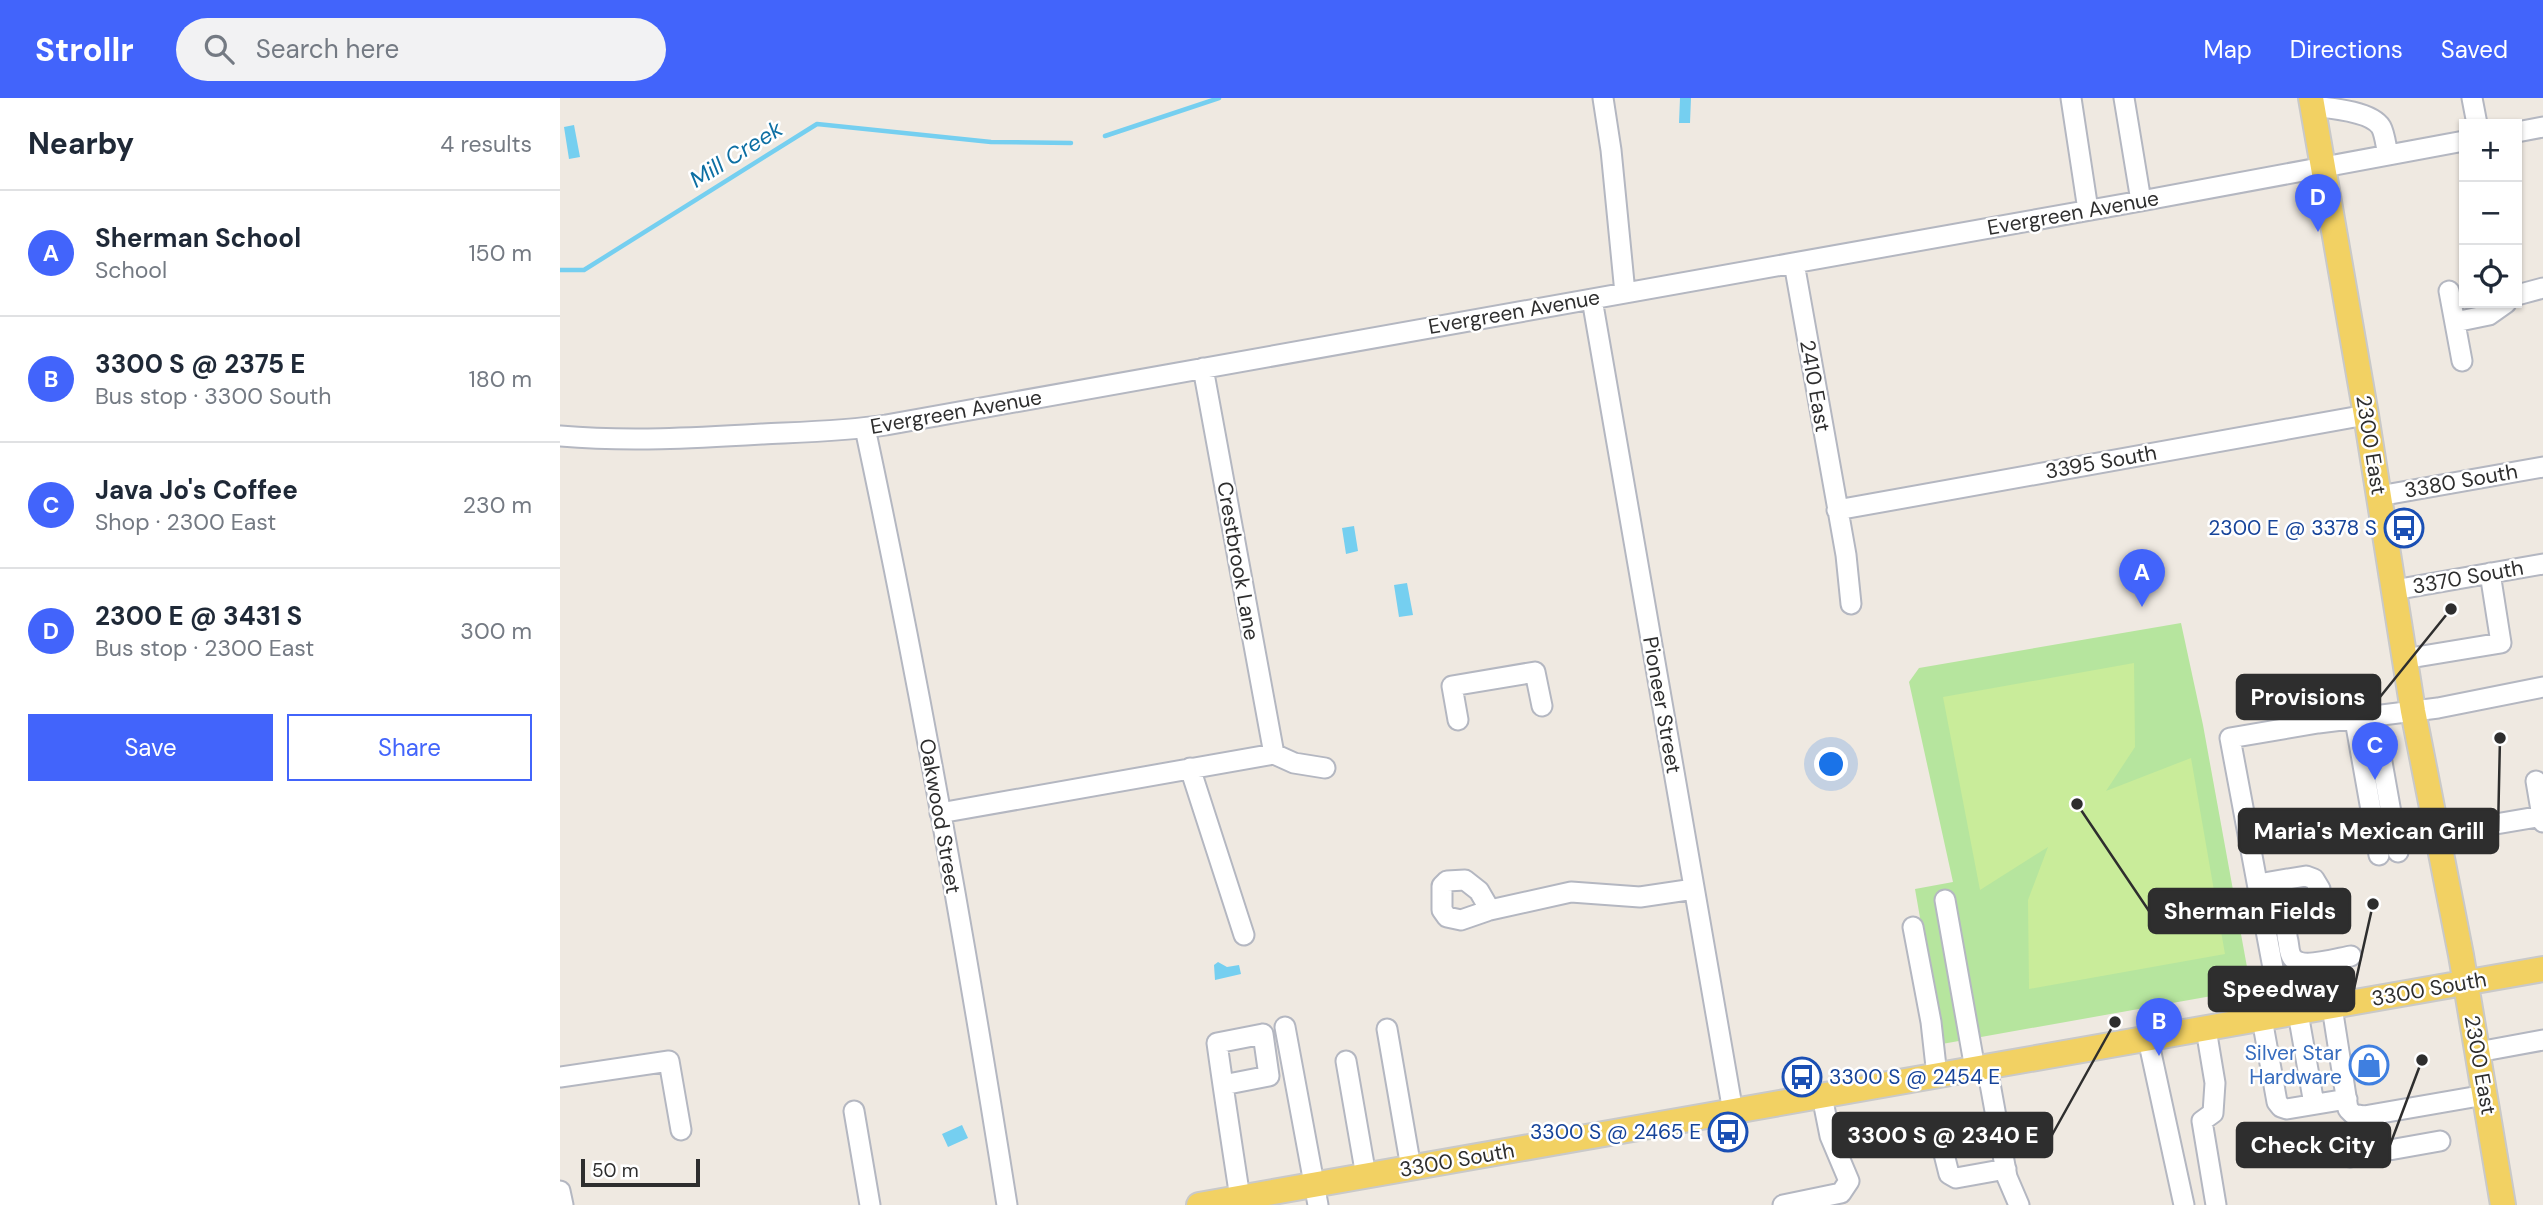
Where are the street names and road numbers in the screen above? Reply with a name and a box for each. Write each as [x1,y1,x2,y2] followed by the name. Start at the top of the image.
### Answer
[1985,184,2161,242] street label: Evergreen Avenue
[1426,283,1602,341] street label: Evergreen Avenue
[1793,338,1837,434] street label: 2410 East
[868,383,1044,441] street label: Evergreen Avenue
[2349,393,2393,497] street label: 2300 East
[2043,438,2159,486] street label: 3395 South
[2402,457,2520,505] street label: 3380 South
[1210,479,1266,643] street label: Crestbrook Lane
[2410,553,2526,601] street label: 3370 South
[1636,634,1688,776] street label: Pioneer Street
[913,736,967,896] street label: Oakwood Street
[2369,965,2489,1013] street label: 3300 South
[2457,1013,2503,1117] street label: 2300 East
[1397,1136,1517,1184] street label: 3300 South

